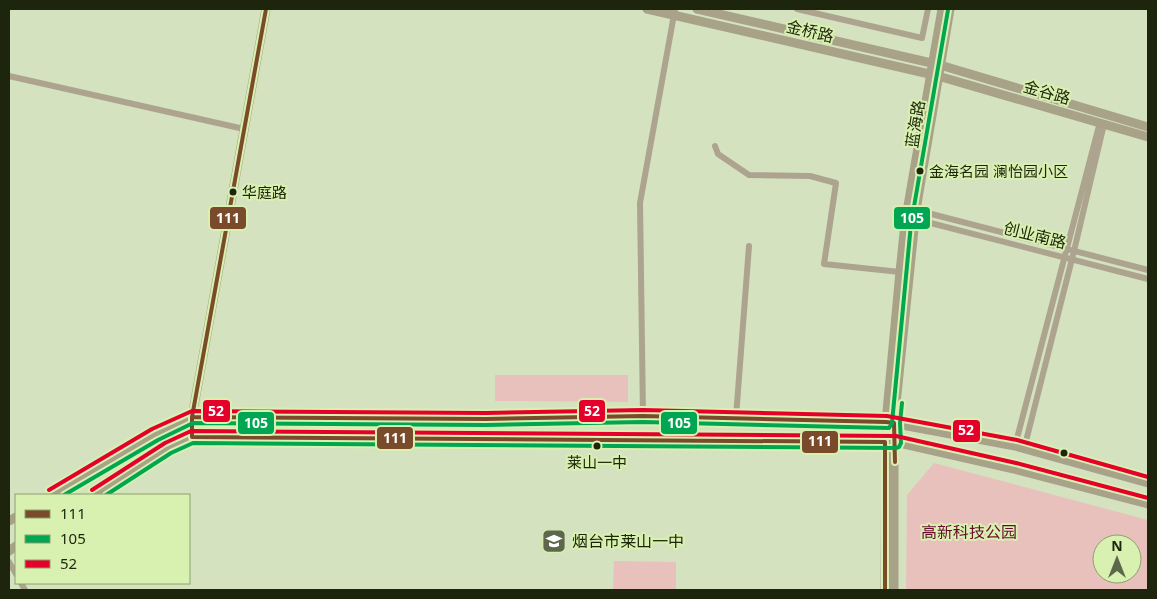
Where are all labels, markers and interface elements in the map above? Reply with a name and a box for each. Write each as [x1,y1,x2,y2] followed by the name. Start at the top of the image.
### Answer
[784,15,836,47] street label: 金桥路
[1021,75,1073,109] street label: 金谷路
[900,99,930,149] street label: 蓝海路
[929,161,1068,181] place label: 金海名园 澜怡园小区
[915,166,925,176] marker: 金海名园 澜怡园小区
[242,182,287,202] place label: 华庭路
[228,187,238,197] marker: 华庭路
[209,206,247,230] line badge: 111
[893,206,931,230] line badge: 105
[216,208,240,227] text: 111
[900,208,924,227] text: 105
[1001,217,1069,253] street label: 创业南路
[202,399,231,423] line badge: 52
[578,399,606,423] line badge: 52
[208,401,224,420] text: 52
[584,401,600,420] text: 52
[237,411,275,435] line badge: 105
[660,411,698,435] line badge: 105
[244,413,268,432] text: 105
[667,413,691,432] text: 105
[952,419,981,443] line badge: 52
[958,420,974,439] text: 52
[376,426,414,450] line badge: 111
[383,428,407,447] text: 111
[801,430,839,454] line badge: 111
[808,431,832,450] text: 111
[592,441,602,451] marker: 莱山一中
[1059,448,1069,458] unlabelled marker
[567,452,627,472] place label: 莱山一中
[15,494,190,584] legend
[60,503,86,523] text: 111
[921,521,1017,543] park label: 高新科技公园
[60,528,86,548] text: 105
[541,528,567,554] school or university icon: 烟台市莱山一中
[572,530,684,552] place label: 烟台市莱山一中
[1092,534,1142,584] north arrow
[1111,536,1123,555] text: N
[60,553,77,573] text: 52

